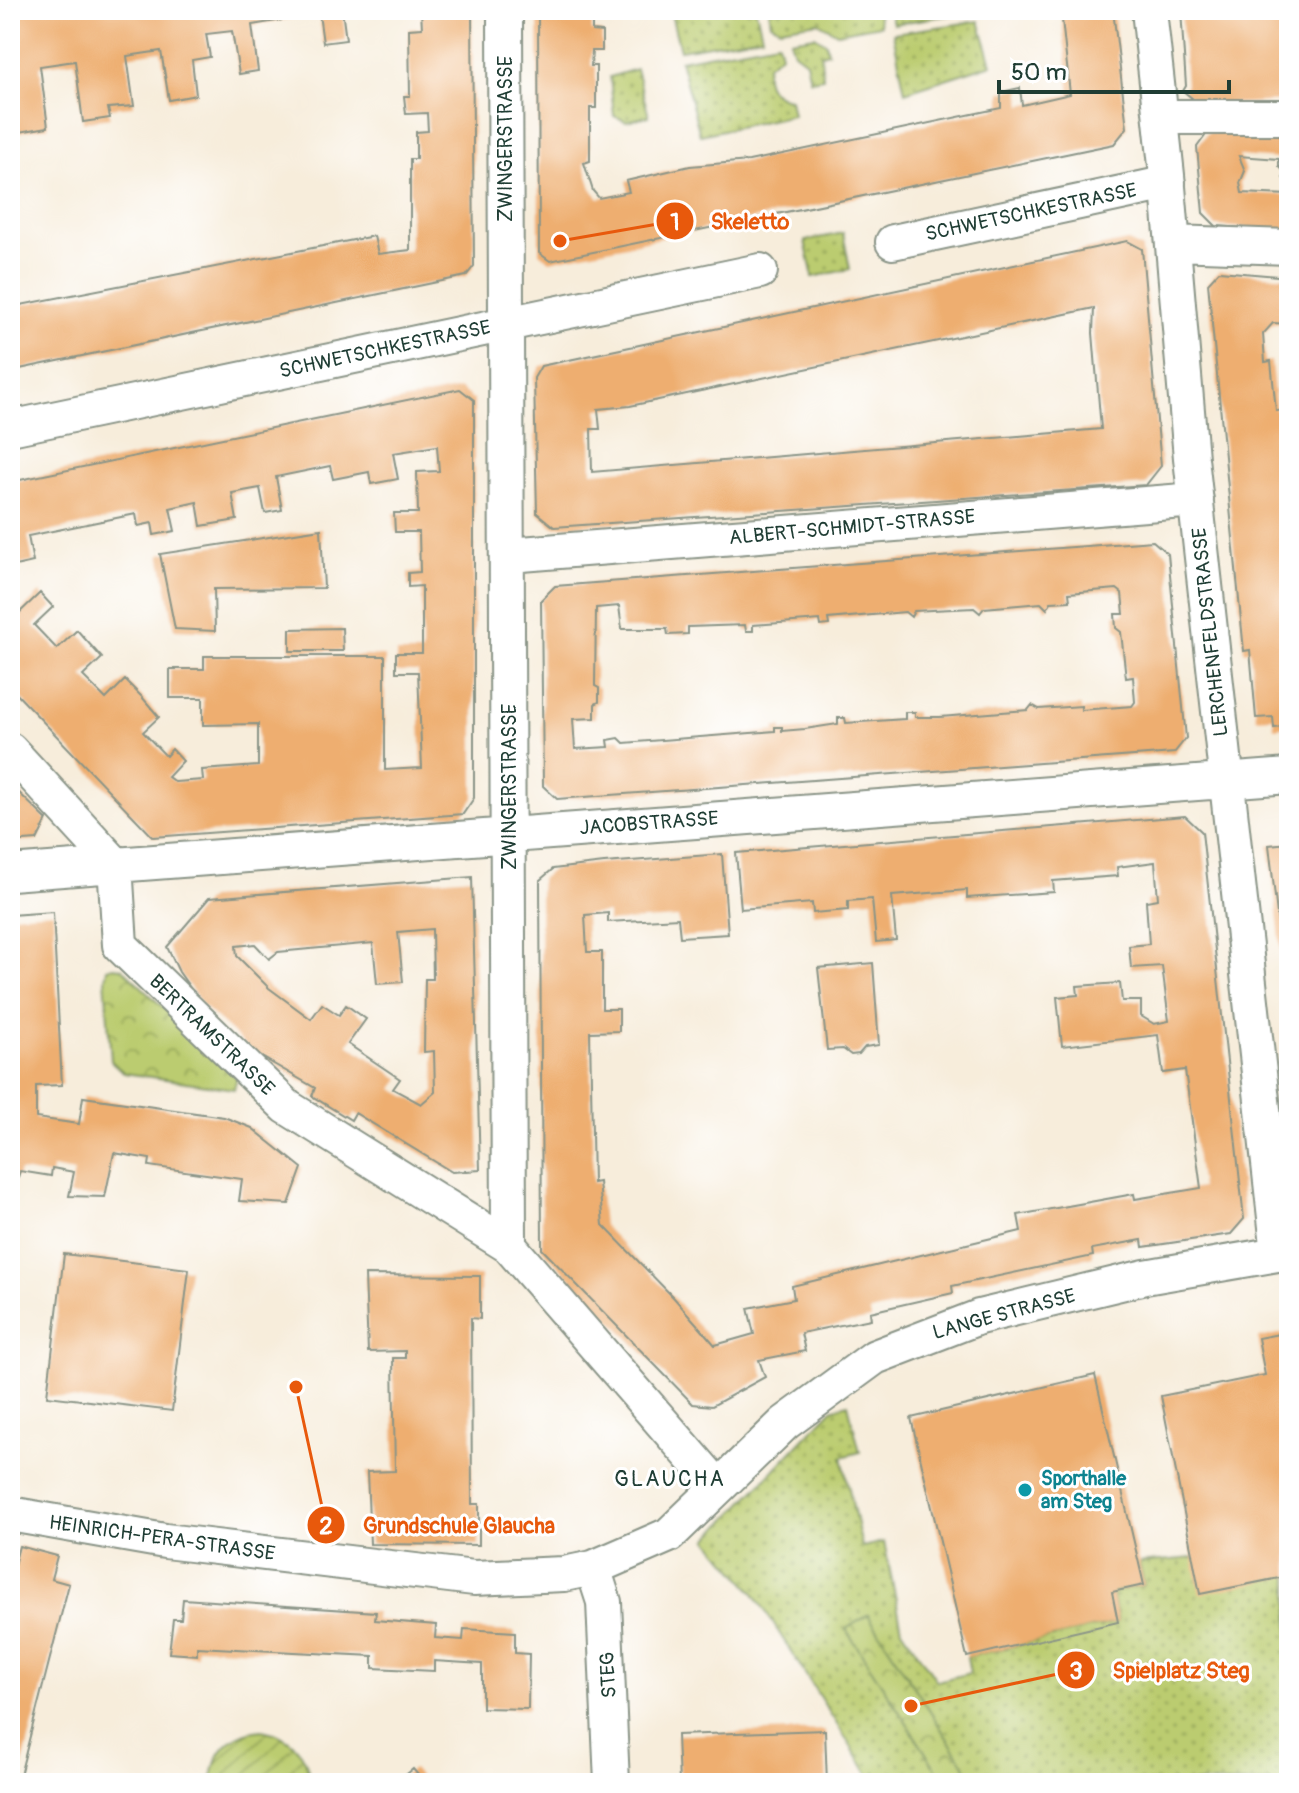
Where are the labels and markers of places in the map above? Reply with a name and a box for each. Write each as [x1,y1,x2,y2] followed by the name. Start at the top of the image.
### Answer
[655,198,805,244] callout: Skeletto
[1041,1466,1127,1514] place label: Sporthalle am Steg
[1016,1481,1034,1499] marker: Sporthalle am Steg
[306,1502,571,1548] callout: Grundschule Glaucha
[1056,1647,1265,1693] callout: Spielplatz Steg

